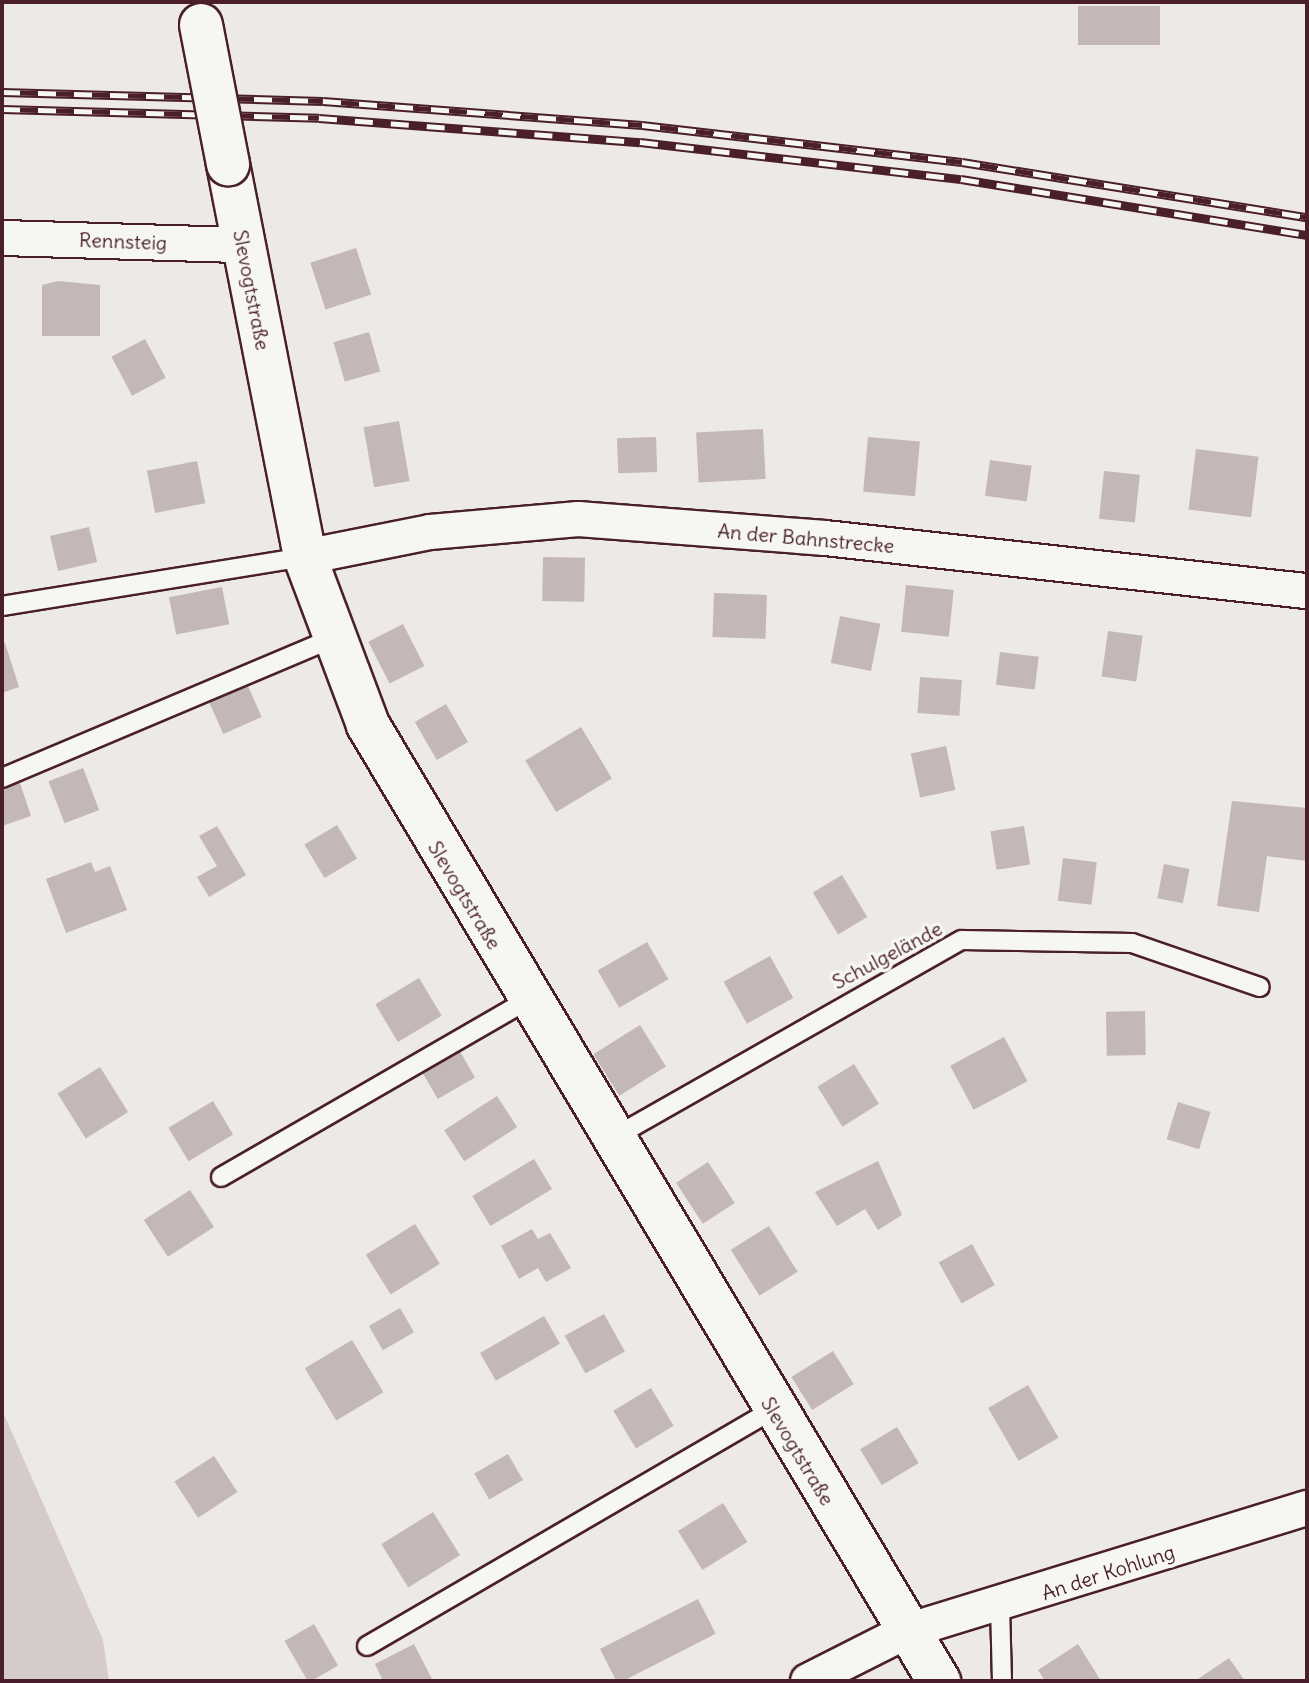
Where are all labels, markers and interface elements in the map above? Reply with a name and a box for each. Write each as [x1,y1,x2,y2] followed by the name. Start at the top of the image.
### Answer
[78,227,168,255] street label: Rennsteig
[229,228,275,352] street label: Slevogtstraße
[717,518,895,558] street label: An der Bahnstrecke
[423,836,507,954] street label: Slevogtstraße
[828,916,946,994] street label: Schulgelände
[756,1392,840,1510] street label: Slevogtstraße
[1038,1539,1178,1605] street label: An der Kohlung

